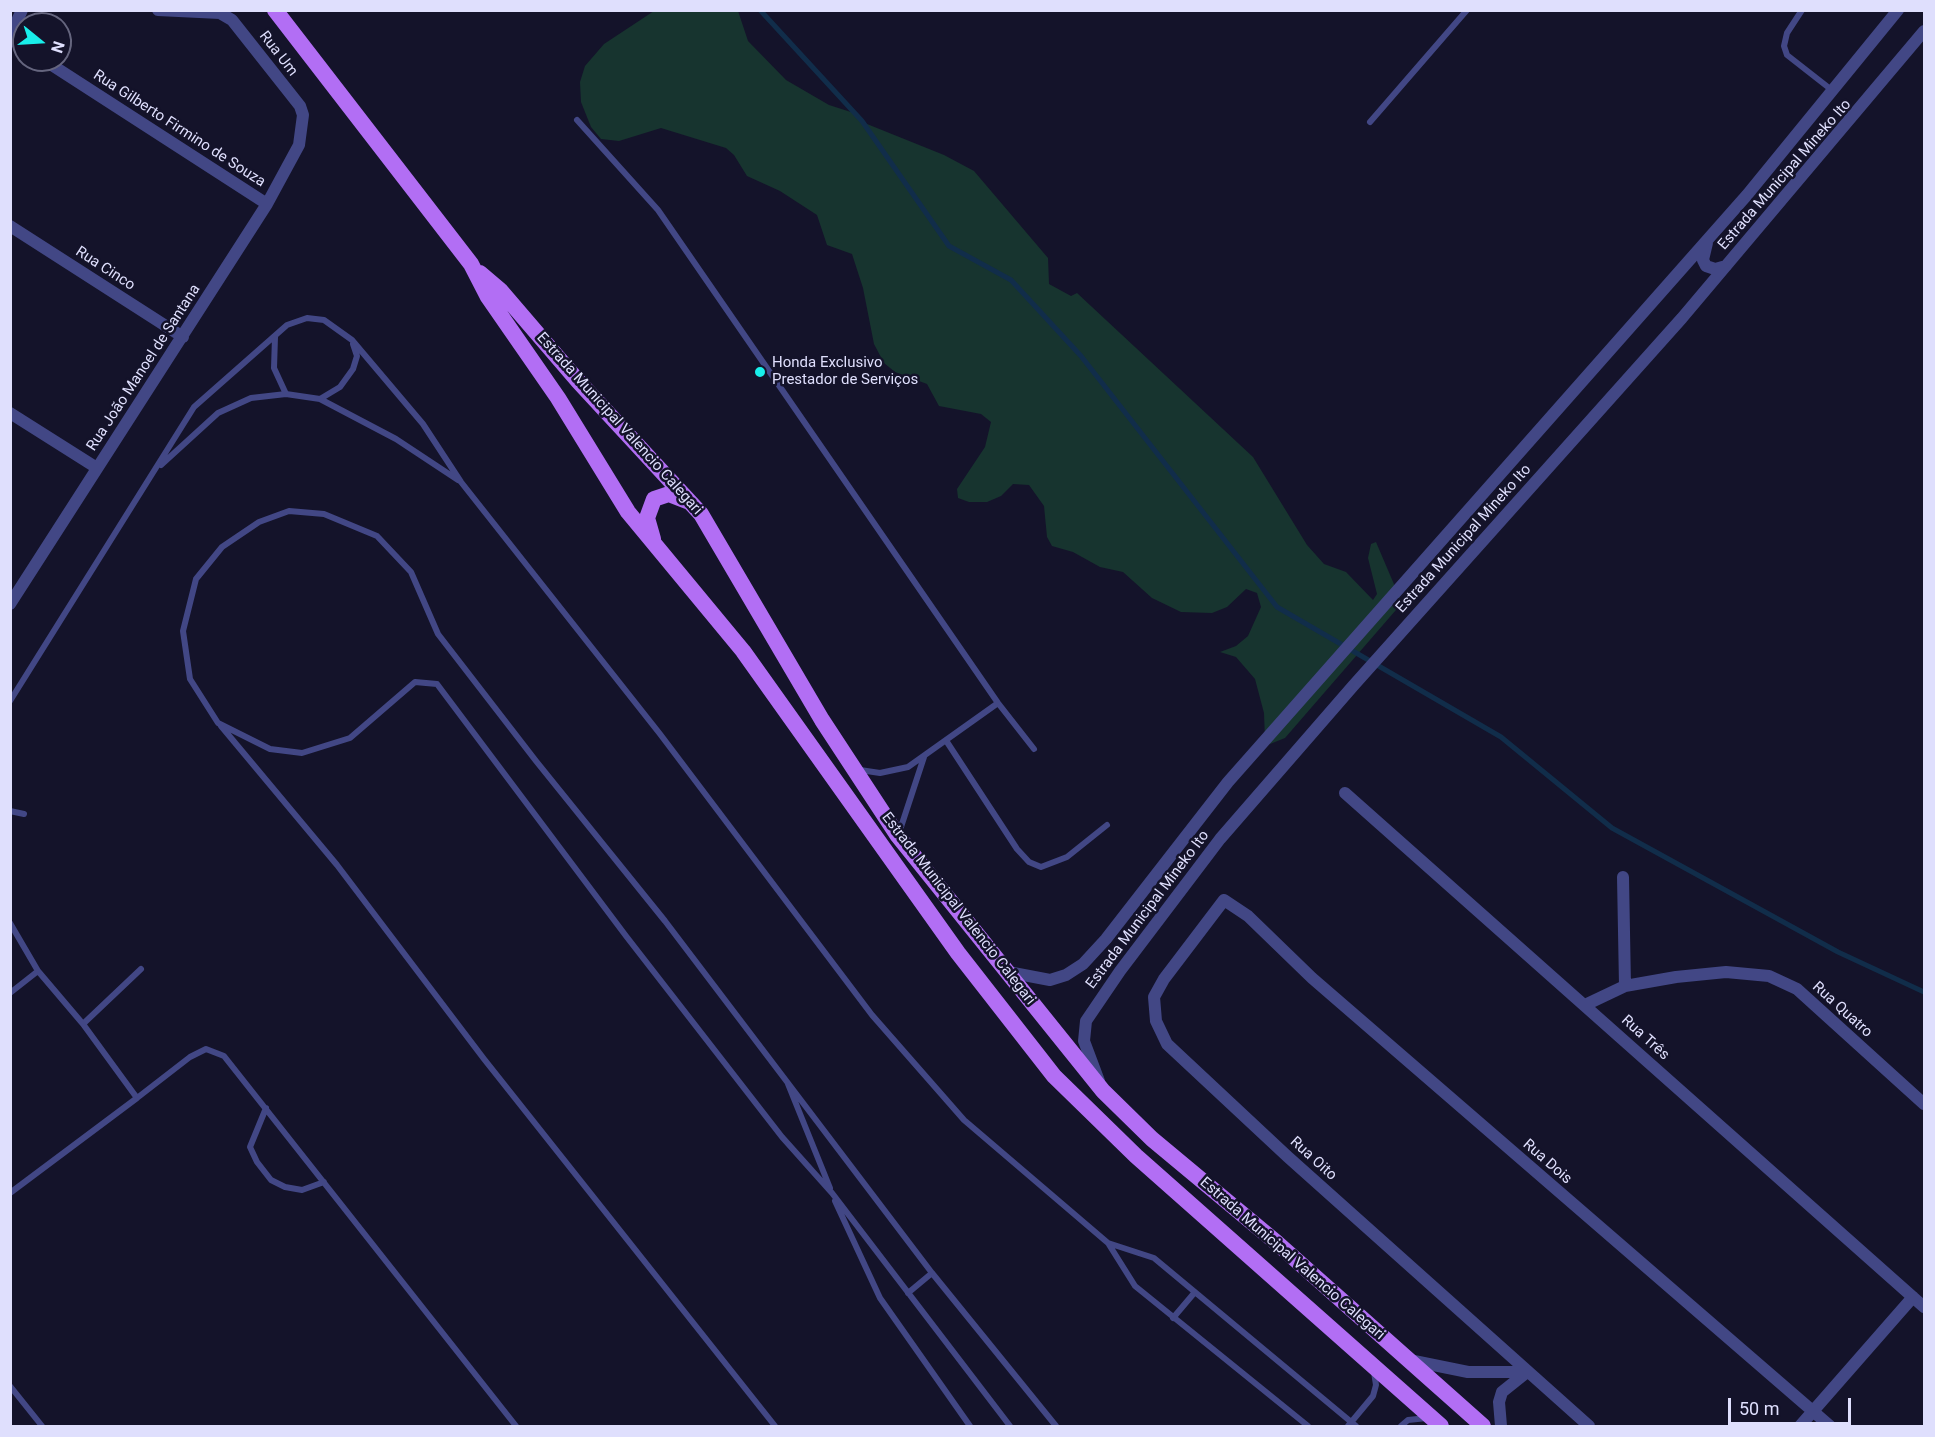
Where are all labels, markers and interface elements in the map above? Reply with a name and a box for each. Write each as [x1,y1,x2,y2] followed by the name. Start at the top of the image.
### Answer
[12,12,72,72] north arrow
[255,28,301,80] street label: Rua Um
[47,39,68,55] text: N
[90,67,268,191] street label: Rua Gilberto Firmino de Souza
[1715,96,1855,254] street label: Estrada Municipal Mineko Ito
[72,243,138,295] street label: Rua Cinco
[83,281,205,455] street label: Rua João Manoel de Santana
[532,329,706,519] street label: Estrada Municipal Valencio Calegari
[772,354,918,389] place label: Honda Exclusivo Prestador de Serviços
[753,365,767,379] marker: Honda Exclusivo Prestador de Serviços
[1393,461,1535,617] street label: Estrada Municipal Mineko Ito
[877,809,1039,1009] street label: Estrada Municipal Valencio Calegari
[1083,827,1213,993] street label: Estrada Municipal Mineko Ito
[1808,978,1876,1042] street label: Rua Quatro
[1617,1012,1673,1064] street label: Rua Três
[1286,1133,1340,1185] street label: Rua Oito
[1519,1136,1575,1188] street label: Rua Dois
[1196,1174,1388,1344] street label: Estrada Municipal Valencio Calegari
[1731,1386,1854,1424] scale bar
[1739,1398,1779,1419] text: 50 m

